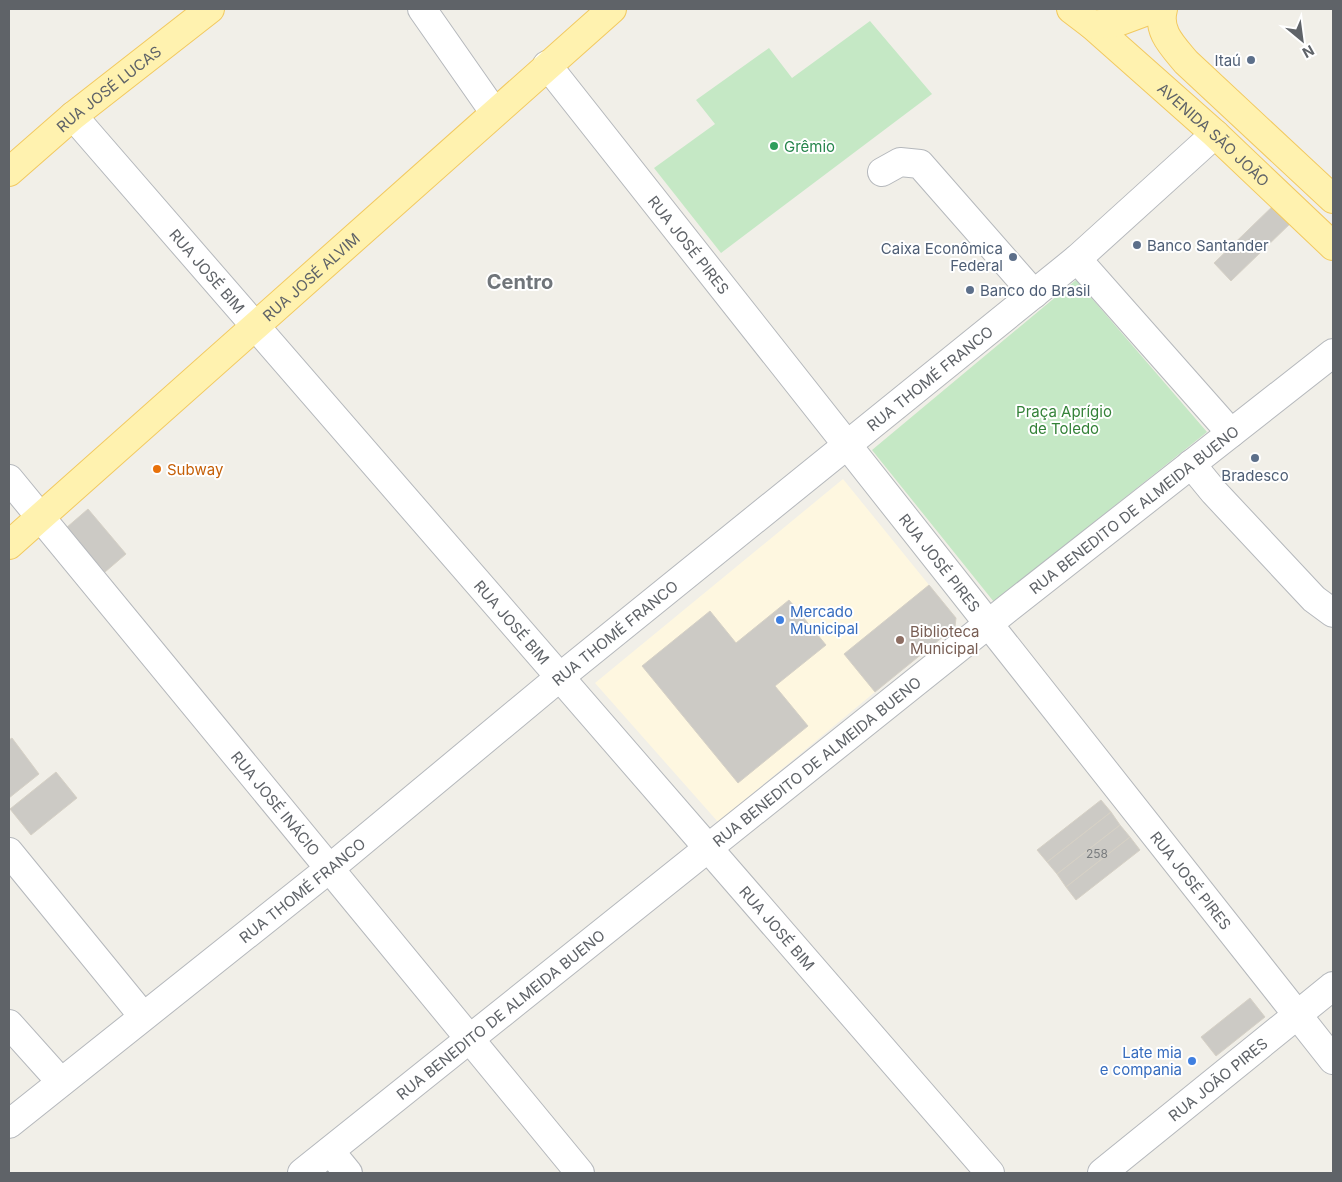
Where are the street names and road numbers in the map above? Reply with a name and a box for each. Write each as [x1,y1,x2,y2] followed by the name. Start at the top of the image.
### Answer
[52,41,165,136] street label: RUA JOSÉ LUCAS
[1154,78,1274,190] street label: AVENIDA SÃO JOÃO
[644,192,734,298] street label: RUA JOSÉ PIRES
[166,225,249,317] street label: RUA JOSÉ BIM
[258,228,364,325] street label: RUA JOSÉ ALVIM
[863,321,997,435] street label: RUA THOMÉ FRANCO
[1025,421,1242,598] street label: RUA BENEDITO DE ALMEIDA BUENO
[895,510,985,615] street label: RUA JOSÉ PIRES
[470,576,554,668] street label: RUA JOSÉ BIM
[548,576,682,689] street label: RUA THOMÉ FRANCO
[709,672,925,850] street label: RUA BENEDITO DE ALMEIDA BUENO
[227,747,324,859] street label: RUA JOSÉ INÁCIO
[1146,827,1236,933] street label: RUA JOSÉ PIRES
[235,833,369,947] street label: RUA THOMÉ FRANCO
[736,882,819,974] street label: RUA JOSÉ BIM
[392,925,608,1103] street label: RUA BENEDITO DE ALMEIDA BUENO
[1164,1033,1271,1125] street label: RUA JOÃO PIRES

